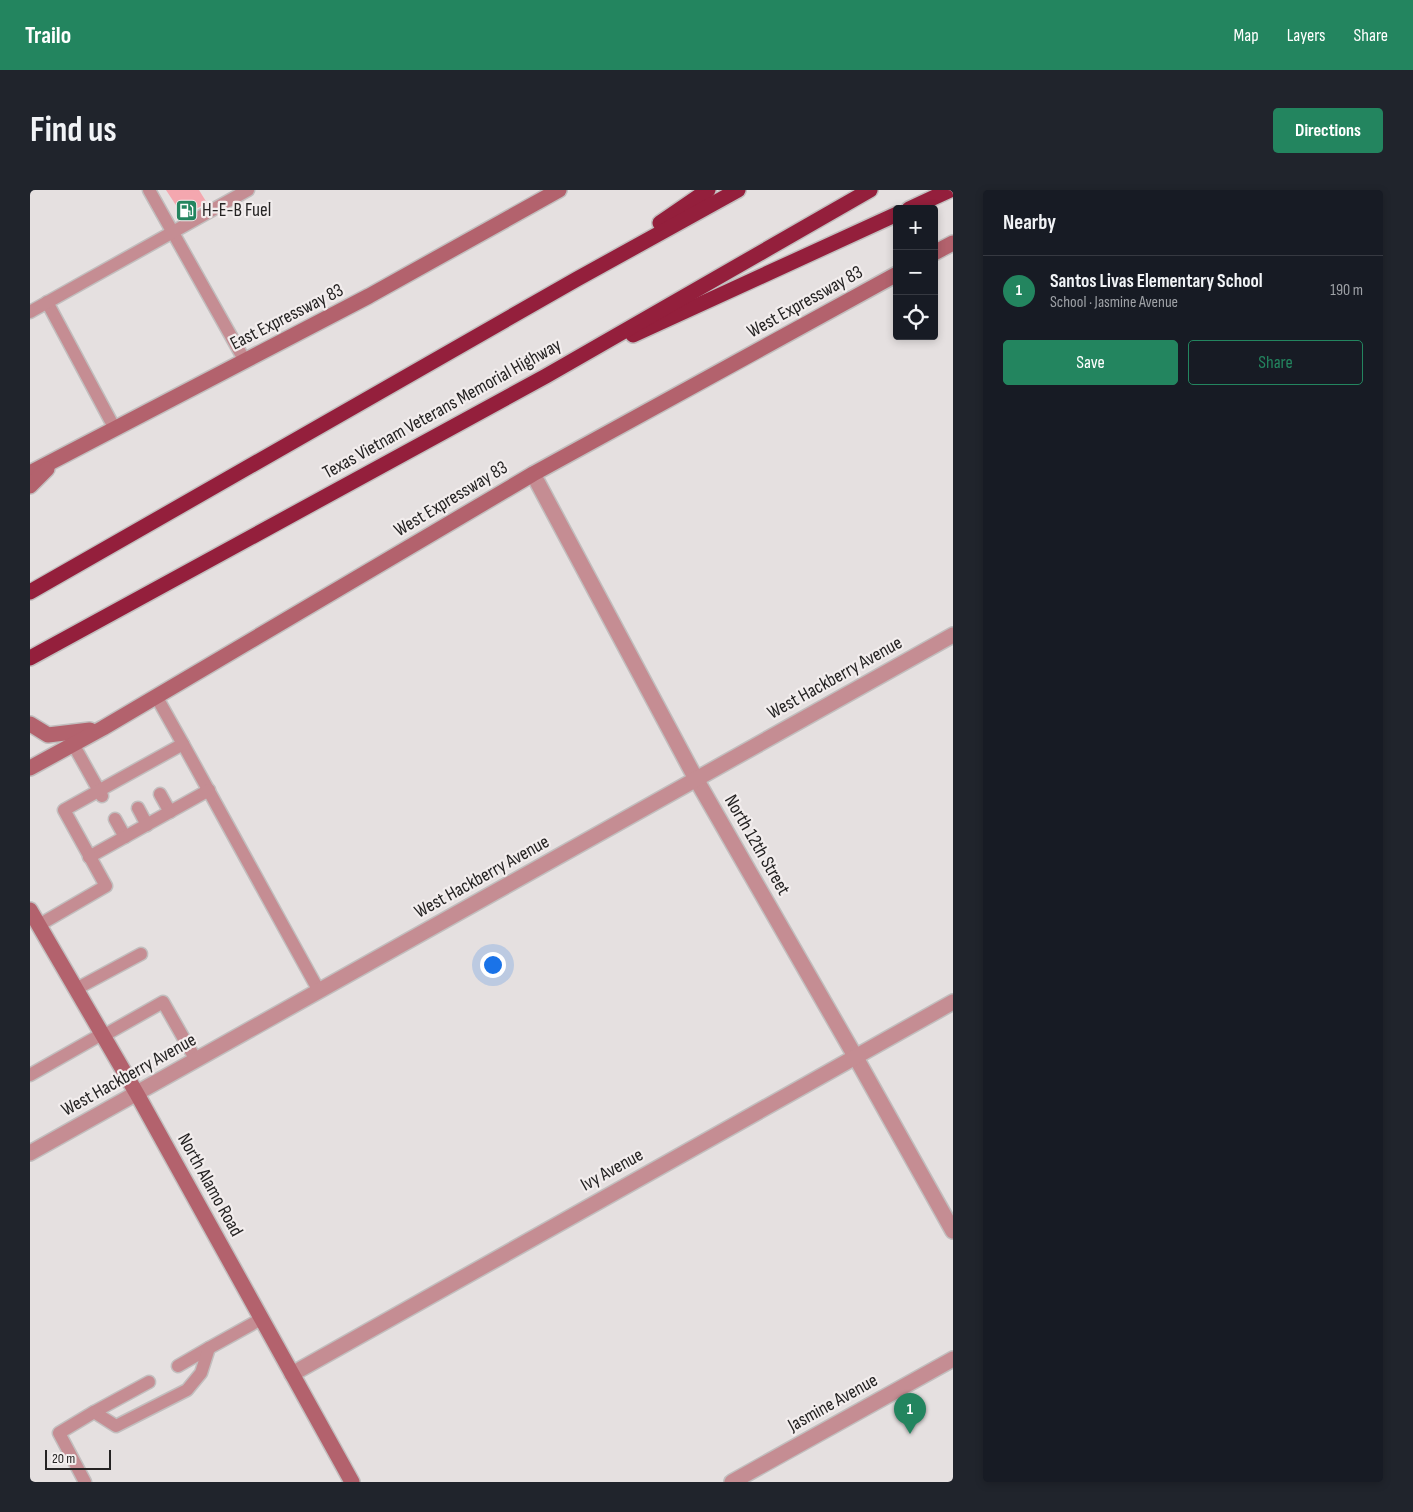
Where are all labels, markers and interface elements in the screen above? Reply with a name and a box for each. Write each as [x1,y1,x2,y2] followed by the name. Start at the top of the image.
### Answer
[25,21,71,50] text: Trailo
[1234,25,1259,46] text: Map
[1287,25,1326,46] text: Layers
[1354,25,1388,46] text: Share
[1273,108,1383,153] button: Directions
[30,109,117,152] text: Find us
[174,198,198,222] fuel station icon: H-E-B Fuel
[202,199,271,222] place label: H-E-B Fuel
[893,205,938,340] map controls
[893,205,938,250] button: +
[1003,210,1056,235] text: Nearby
[893,250,938,295] button: −
[743,261,867,343] street label: West Expressway 83
[1050,270,1263,293] text: Santos Livas Elementary School
[227,279,347,355] street label: East Expressway 83
[1016,281,1022,300] text: 1
[1330,281,1363,300] text: 190 m
[1050,293,1178,312] text: School · Jasmine Avenue
[893,295,938,340] button: locate
[319,333,566,484] street label: Texas Vietnam Veterans Memorial Highway
[1003,340,1178,385] button: Save
[1188,340,1363,385] button: Share
[390,456,512,542] street label: West Expressway 83
[764,631,906,725] street label: West Hackberry Avenue
[719,791,795,899] street label: North 12th Street
[411,830,553,924] street label: West Hackberry Avenue
[480,952,506,978] your location
[58,1028,200,1122] street label: West Hackberry Avenue
[172,1129,248,1241] street label: North Alamo Road
[577,1143,647,1197] street label: Ivy Avenue
[783,1369,882,1438] street label: Jasmine Avenue
[894,1393,926,1434] pin: 1
[45,1447,111,1470] scale bar
[52,1450,75,1467] text: 20 m

